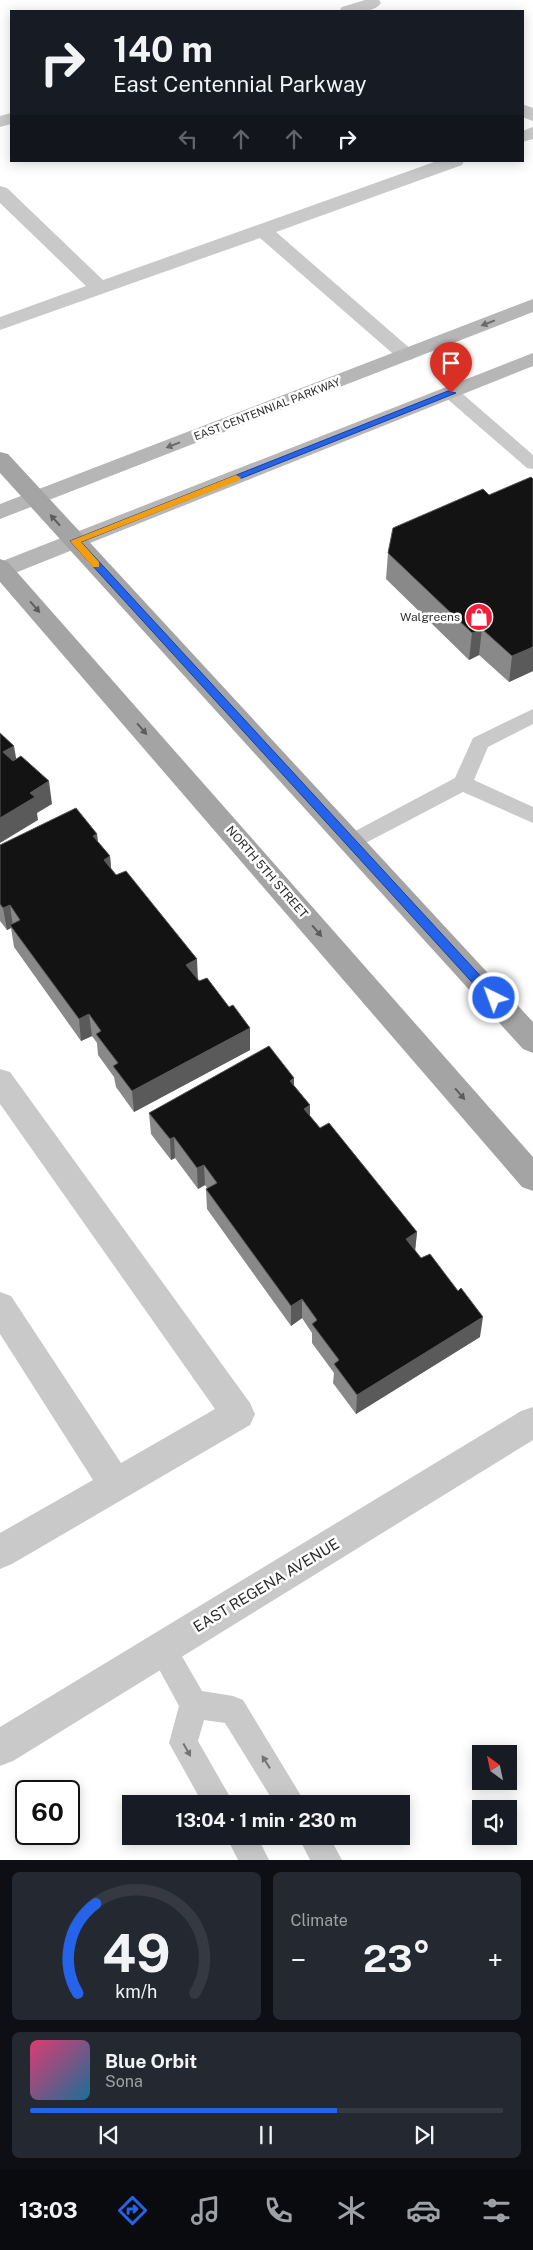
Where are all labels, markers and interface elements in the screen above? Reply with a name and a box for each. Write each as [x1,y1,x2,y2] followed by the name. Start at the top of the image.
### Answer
[113,29,213,70] text: 140 m
[30,30,95,95] icon: right
[113,71,367,97] text: East Centennial Parkway
[174,125,202,153] icon: left
[227,125,255,153] icon: ahead
[280,125,308,153] icon: ahead
[333,125,361,153] icon: right
[480,320,495,327] one-way arrow
[430,342,472,393] pin
[437,349,465,377] icon: arrive
[192,375,342,442] street label: EAST CENTENNIAL PARKWAY
[165,441,180,449] one-way arrow
[49,514,61,526] one-way arrow
[29,600,40,613] one-way arrow
[464,602,494,632] shop icon: Walgreens
[400,610,460,624] place label: Walgreens
[136,723,147,736] one-way arrow
[223,823,311,921] street label: NORTH 5TH STREET
[312,924,323,937] one-way arrow
[467,971,519,1023] position arrow
[454,1087,465,1100] one-way arrow
[190,1535,342,1635] street label: EAST REGENA AVENUE
[183,1744,192,1757] one-way arrow
[472,1745,518,1790] north arrow
[472,1745,517,1845] map controls
[261,1756,271,1769] one-way arrow
[15,1780,80,1845] speed limit sign: 60
[472,1800,517,1845] button: sound
[175,1809,357,1831] text: 13:04 · 1 min · 230 m
[291,1911,348,1930] text: Climate
[102,1923,170,1984] text: 49
[363,1936,430,1981] text: 23°
[291,1943,306,1976] text: −
[487,1943,503,1976] text: +
[115,1981,157,2002] text: km/h
[105,2050,197,2072] text: Blue Orbit
[105,2072,143,2091] text: Sona
[95,2121,123,2149] icon: previous
[252,2121,280,2149] icon: pause
[410,2121,438,2149] icon: next
[115,2193,150,2228] icon: directions
[188,2193,223,2228] icon: music
[261,2193,296,2228] icon: phone
[334,2193,369,2228] icon: climate
[406,2193,441,2228] icon: car
[479,2193,514,2228] icon: filters
[19,2197,78,2223] text: 13:03

